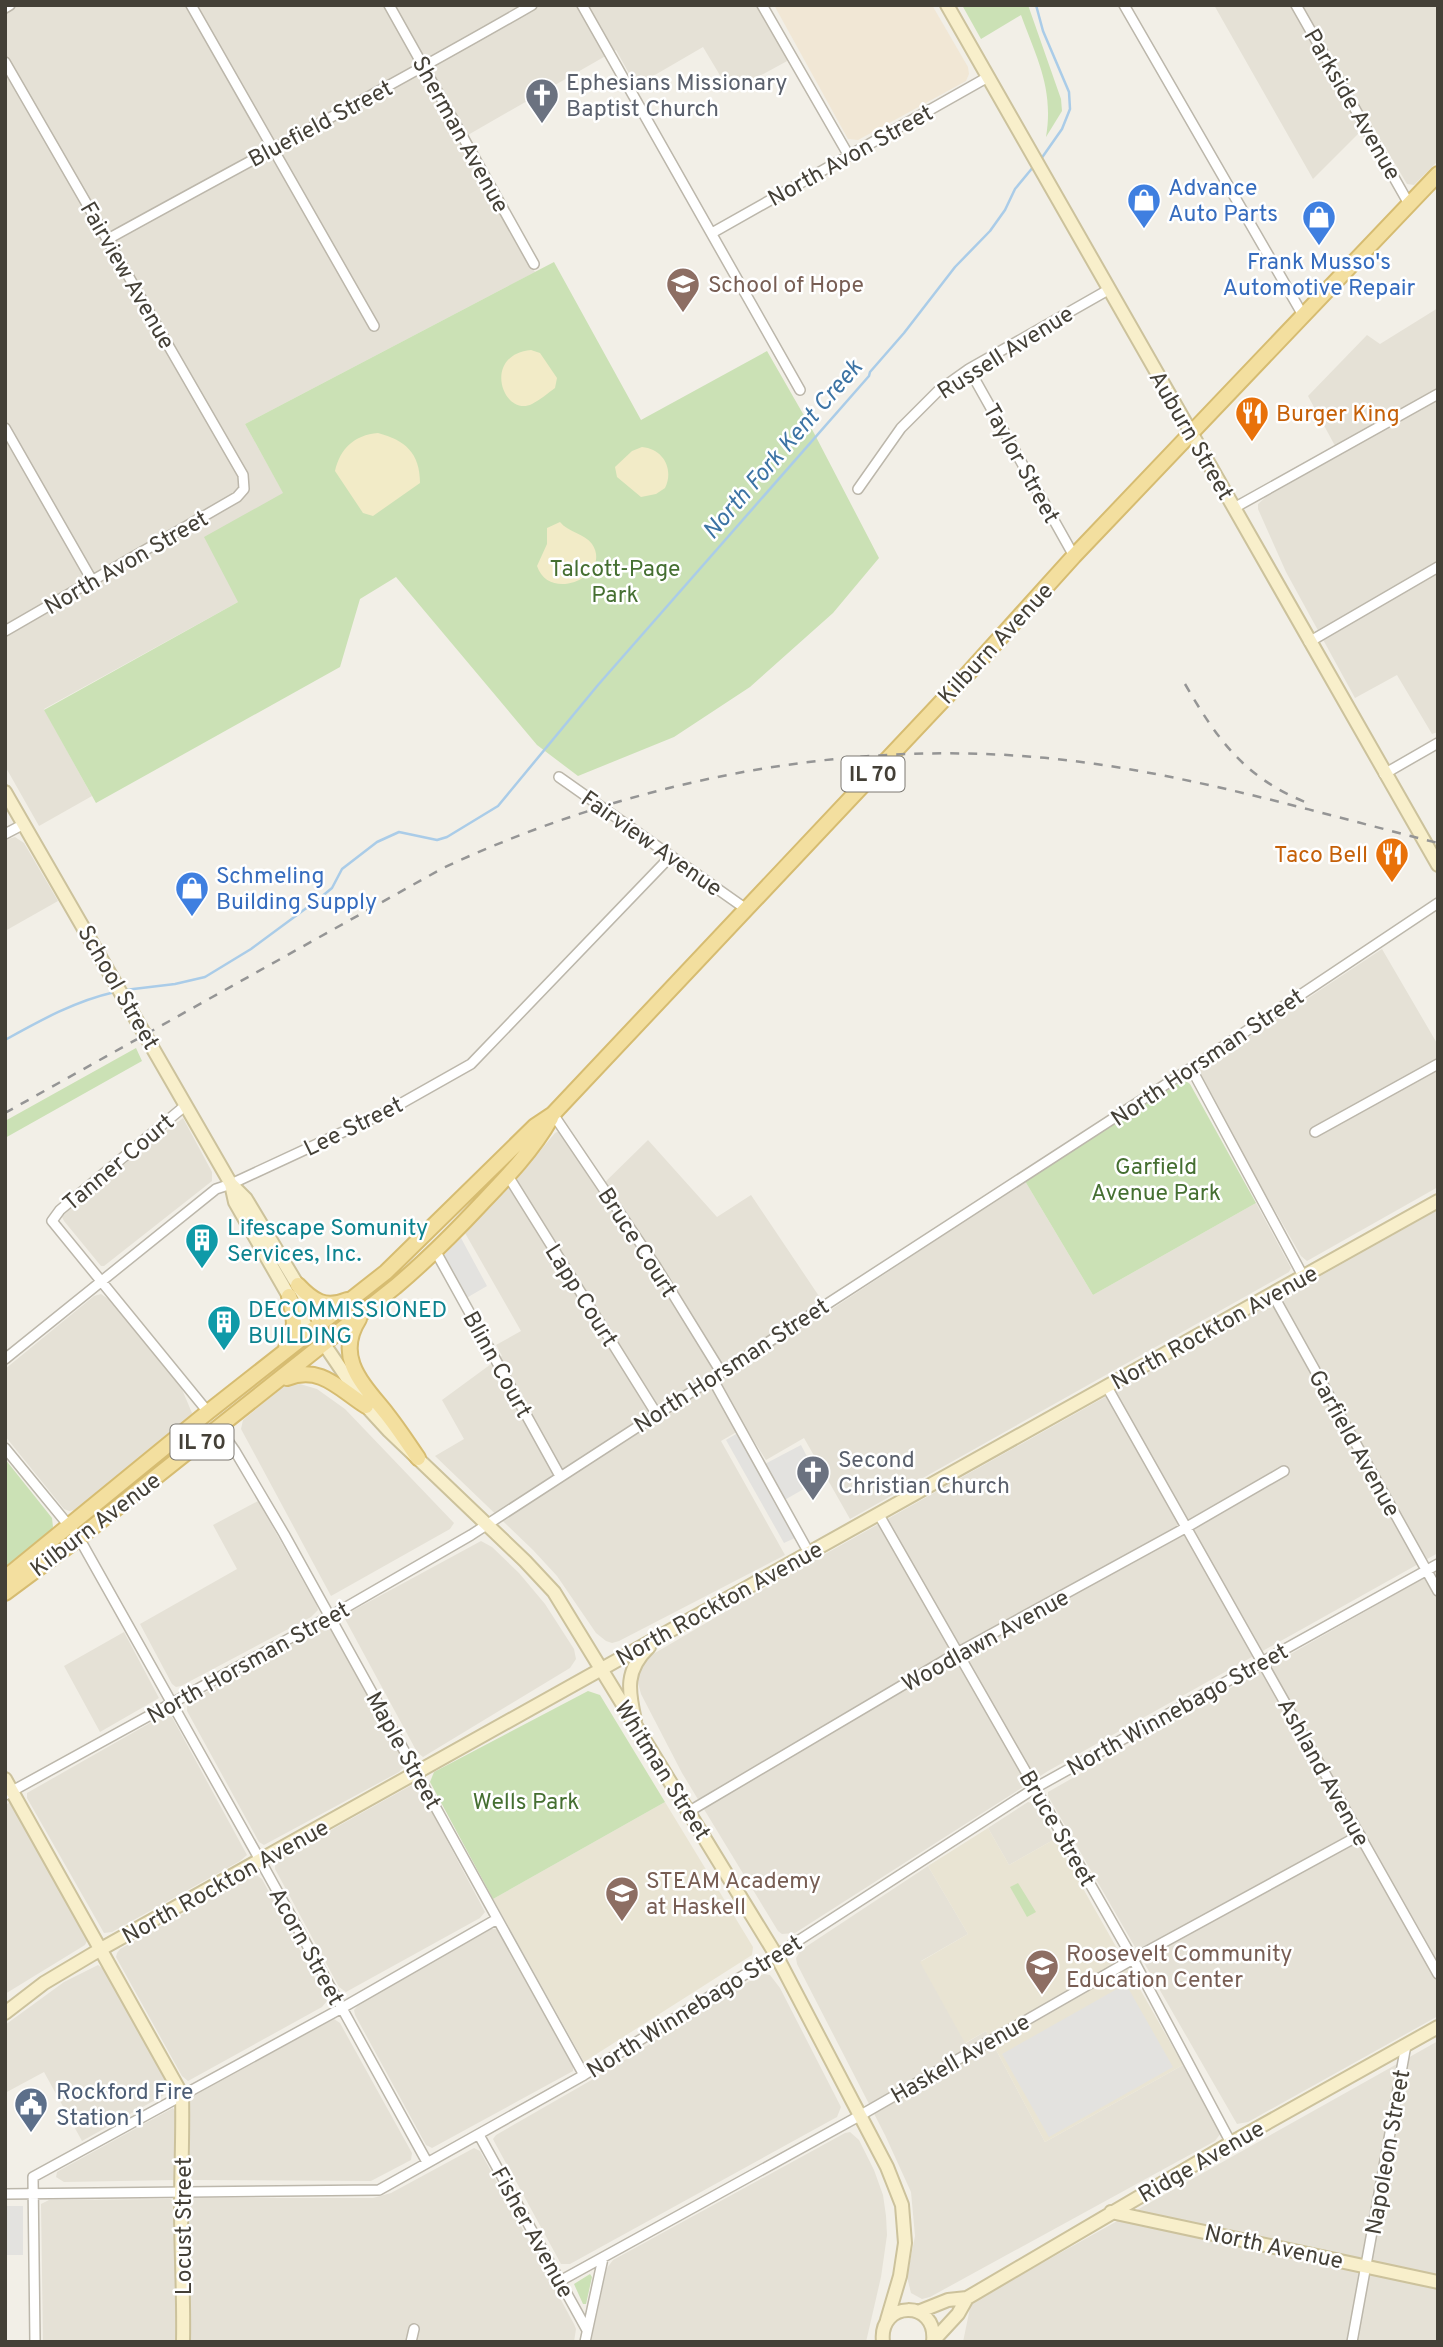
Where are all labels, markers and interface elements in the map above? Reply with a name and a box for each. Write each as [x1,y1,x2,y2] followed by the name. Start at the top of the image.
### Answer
[1296,24,1406,186] street label: Parkside Avenue
[404,52,514,219] street label: Sherman Avenue
[566,70,788,125] place label: Ephesians Missionary Baptist Church
[244,75,398,175] street label: Bluefield Street
[523,76,561,125] church icon: Ephesians Missionary Baptist Church
[763,100,939,215] street label: North Avon Street
[1168,175,1278,230] place label: Advance Auto Parts
[1125,181,1163,230] shop icon: Advance Auto Parts
[72,197,180,355] street label: Fairview Avenue
[1300,198,1338,247] shop icon: Frank Musso's Automotive Repair
[1222,249,1416,304] place label: Frank Musso's Automotive Repair
[664,265,702,314] school or university icon: School of Hope
[708,272,864,301] place label: School of Hope
[933,301,1080,407] street label: Russell Avenue
[697,353,871,547] water label: North Fork Kent Creek
[1141,366,1239,506] street label: Auburn Street
[1233,394,1271,443] restaurant icon: Burger King
[975,399,1065,529] street label: Taylor Street
[1276,401,1400,430] place label: Burger King
[40,505,214,623] street label: North Avon Street
[550,556,680,611] park label: Talcott-Page Park
[933,578,1061,712] street label: Kilburn Avenue
[842,756,904,792] road number: IL 70
[574,786,727,904] street label: Fairview Avenue
[1373,835,1411,884] restaurant icon: Taco Bell
[1274,842,1368,871] place label: Taco Bell
[216,863,377,918] place label: Schmeling Building Supply
[173,869,211,918] shop icon: Schmeling Building Supply
[70,921,164,1056] street label: School Street
[1106,984,1311,1135] street label: North Horsman Street
[300,1092,408,1165] street label: Lee Street
[58,1109,181,1219] street label: Tanner Court
[1091,1154,1221,1209] park label: Garfield Avenue Park
[590,1183,682,1304] street label: Bruce Court
[227,1215,428,1270] place label: Lifescape Somunity Services, Inc.
[183,1221,221,1270] building icon: Lifescape Somunity Services, Inc.
[537,1240,623,1353] street label: Lapp Court
[1107,1260,1324,1398] street label: North Rockton Avenue
[629,1293,835,1441] street label: North Horsman Street
[248,1297,447,1352] place label: DECOMMISSIONED BUILDING
[205,1303,243,1352] building icon: DECOMMISSIONED BUILDING
[455,1307,537,1424] street label: Blinn Court
[1300,1366,1405,1523] street label: Garfield Avenue
[170,1424,234,1460] road number: IL 70
[838,1447,1010,1502] place label: Second Christian Church
[794,1453,832,1502] church icon: Second Christian Church
[25,1467,168,1585] street label: Kilburn Avenue
[612,1536,829,1674] street label: North Rockton Avenue
[897,1584,1075,1700] street label: Woodlawn Avenue
[143,1596,355,1732] street label: North Horsman Street
[1062,1638,1294,1784] street label: North Winnebago Street
[358,1687,446,1815] street label: Maple Street
[1269,1694,1375,1853] street label: Ashland Avenue
[606,1696,715,1847] street label: Whitman Street
[1011,1766,1101,1893] street label: Bruce Street
[473,1789,579,1818] park label: Wells Park
[118,1814,335,1952] street label: North Rockton Avenue
[646,1868,821,1923] place label: STEAM Academy at Haskell
[603,1874,641,1923] school or university icon: STEAM Academy at Haskell
[261,1883,349,2011] street label: Acorn Street
[582,1930,808,2086] street label: North Winnebago Street
[1066,1941,1292,1996] place label: Roosevelt Community Education Center
[1023,1947,1061,1996] school or university icon: Roosevelt Community Education Center
[887,2009,1036,2112] street label: Haskell Avenue
[1361,2067,1418,2237] street label: Napoleon Street
[56,2079,193,2134] place label: Rockford Fire Station 1
[12,2085,50,2134] public building icon: Rockford Fire Station 1
[1134,2115,1270,2211] street label: Ridge Avenue
[171,2157,200,2295] street label: Locust Street
[483,2162,579,2304] street label: Fisher Avenue
[1202,2220,1345,2277] street label: North Avenue

